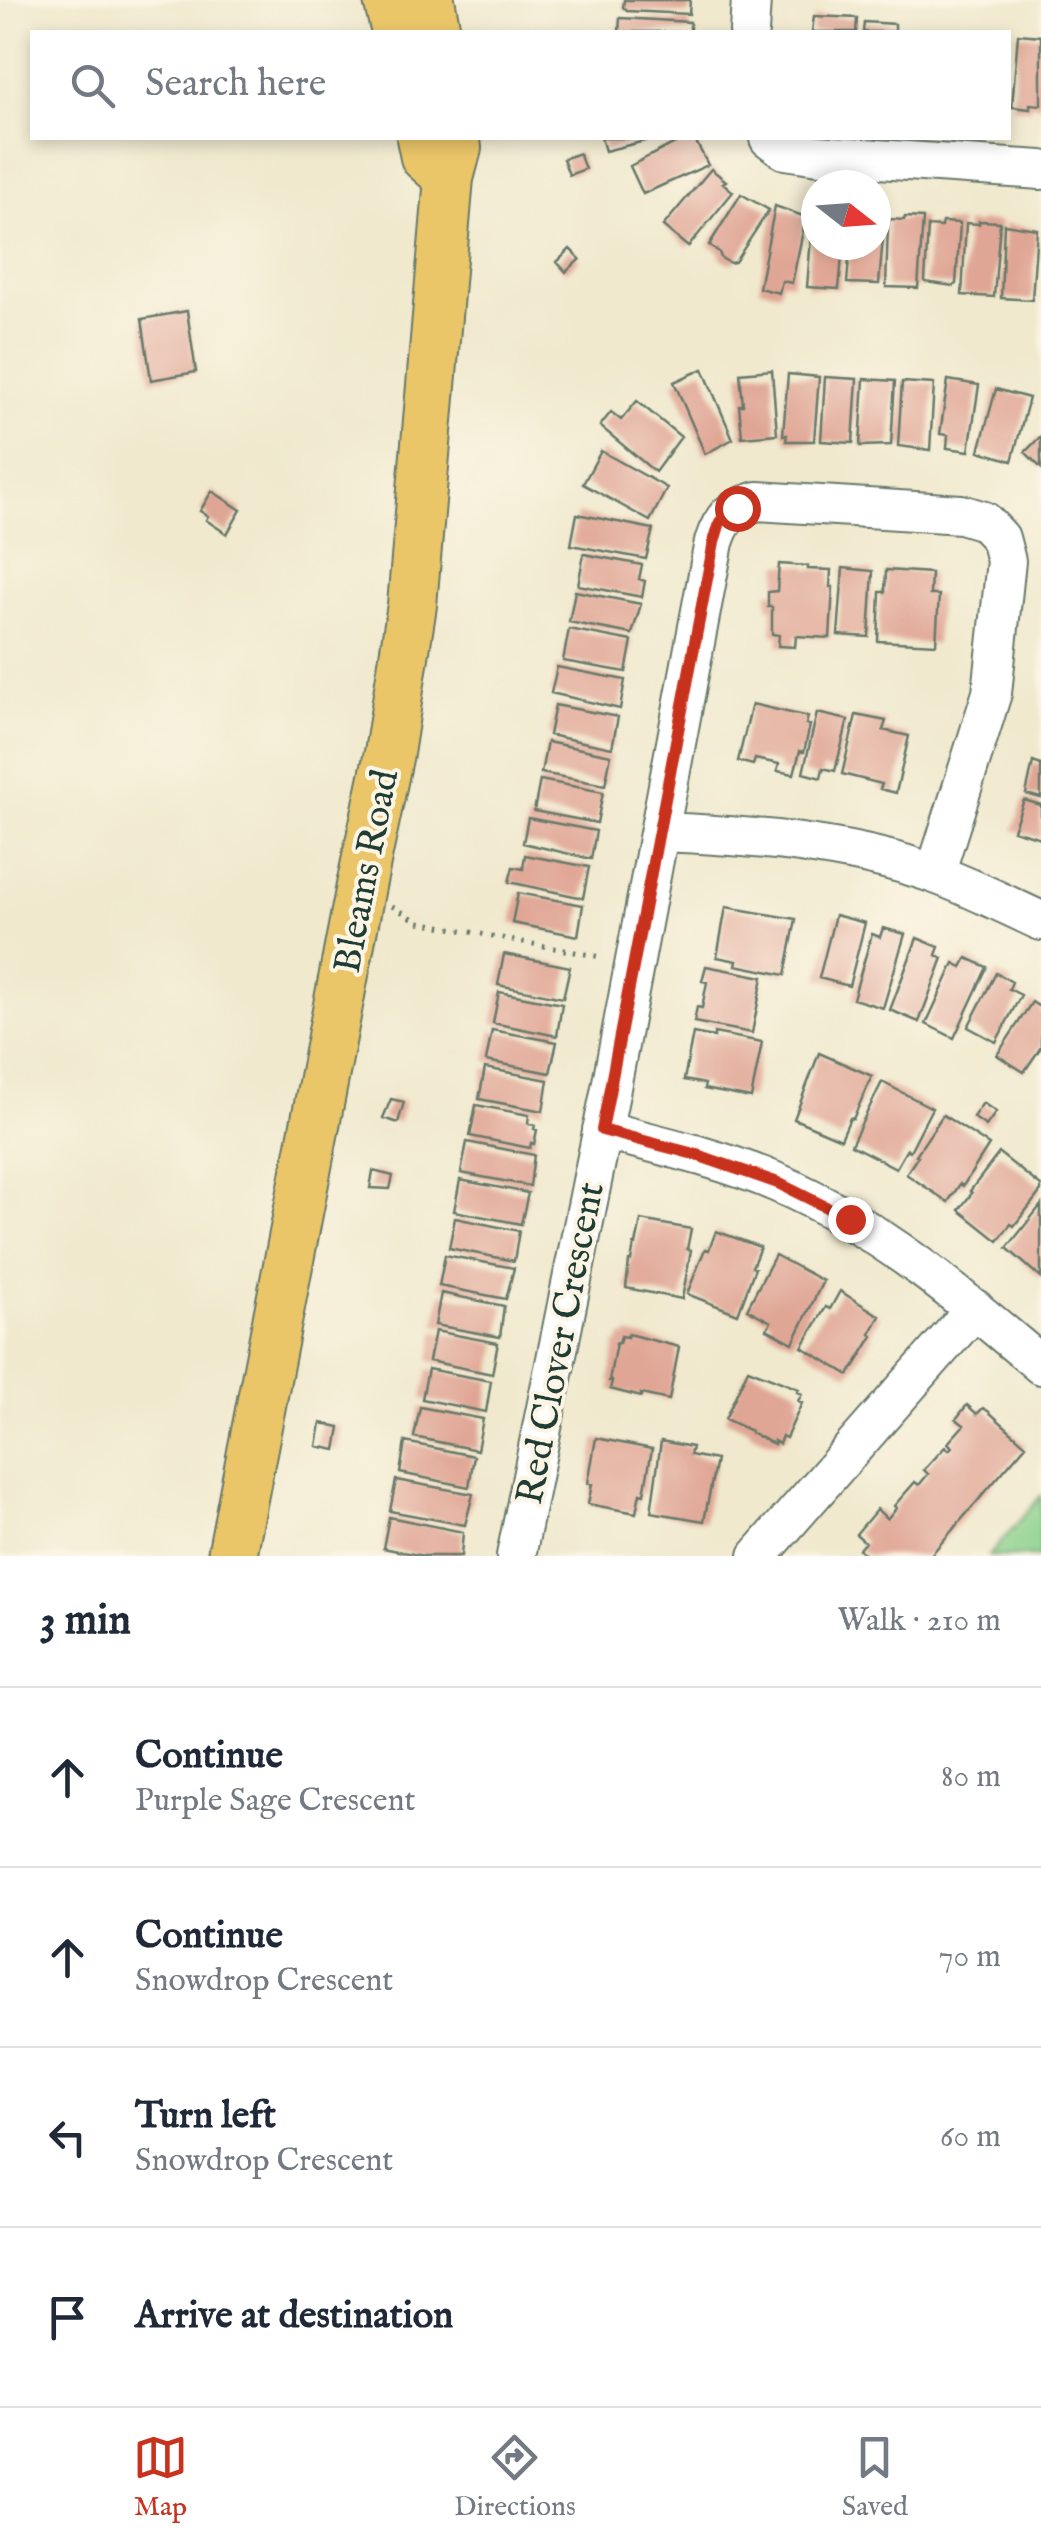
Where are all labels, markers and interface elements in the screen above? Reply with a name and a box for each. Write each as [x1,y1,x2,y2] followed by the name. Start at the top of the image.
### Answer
[30,30,1011,140] search box
[65,58,120,113] icon: search
[145,61,326,109] text: Search here
[801,170,891,260] north arrow
[715,486,761,532] route start
[325,765,411,977] street label: Bleams Road
[507,1178,617,1509] street label: Red Clover Crescent
[828,1197,874,1243] route end
[40,1595,131,1648] text: 3 min
[838,1601,1001,1642] text: Walk · 210 m
[135,1733,283,1781] text: Continue
[40,1750,95,1805] icon: ahead
[941,1757,1001,1798] text: 80 m
[135,1781,415,1822] text: Purple Sage Crescent
[135,1913,283,1961] text: Continue
[40,1930,95,1985] icon: ahead
[939,1937,1001,1978] text: 70 m
[135,1961,393,2002] text: Snowdrop Crescent
[135,2093,276,2141] text: Turn left
[40,2110,95,2165] icon: left
[940,2117,1001,2158] text: 60 m
[135,2141,393,2182] text: Snowdrop Crescent
[40,2290,95,2345] icon: arrive
[135,2293,453,2341] text: Arrive at destination
[133,2430,188,2525] tab: Map
[454,2430,576,2525] tab: Directions
[842,2430,908,2525] tab: Saved

